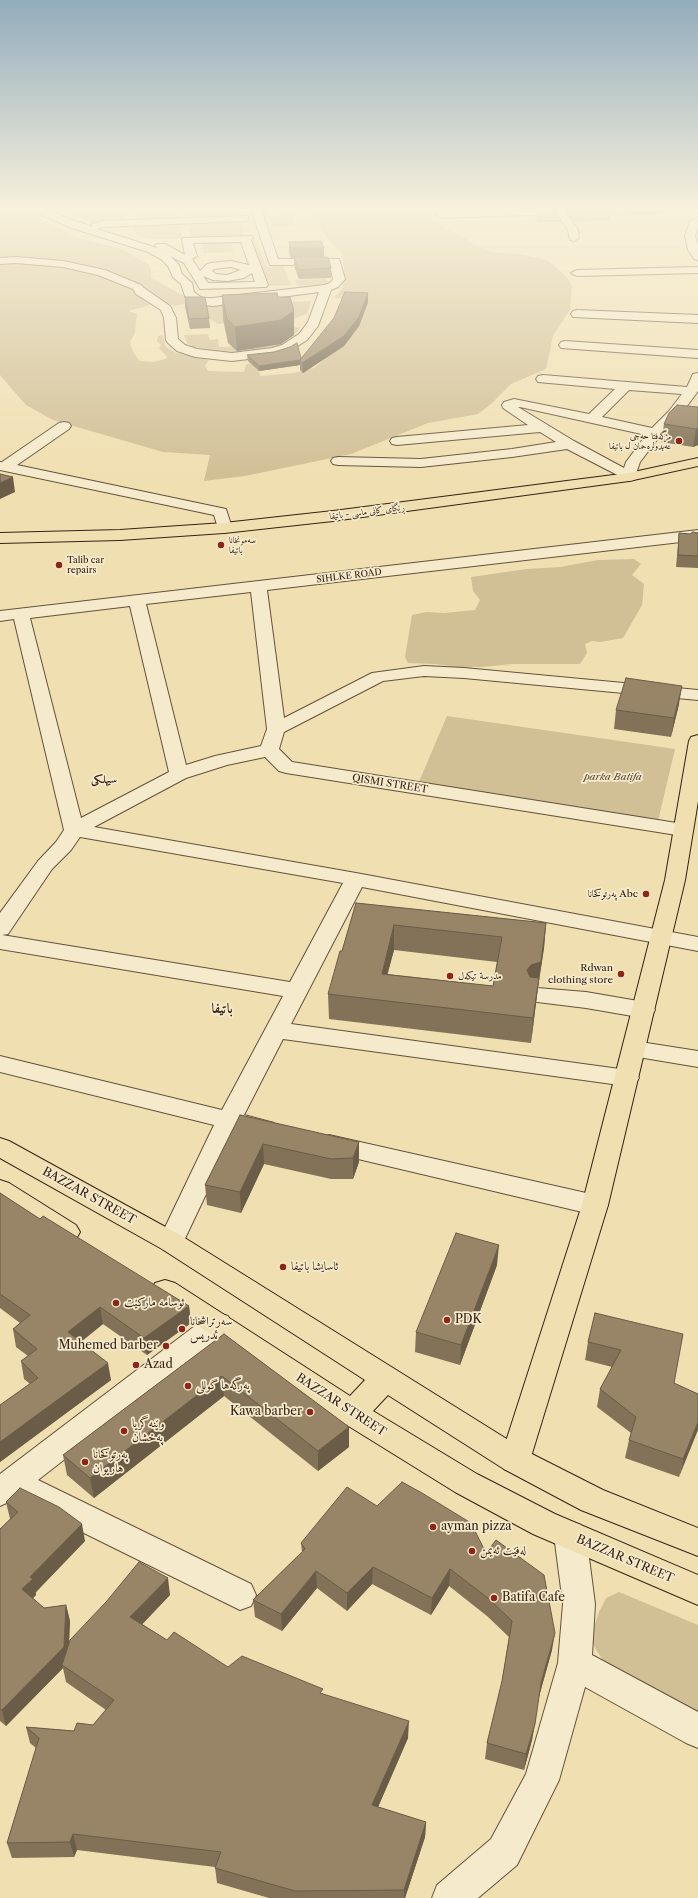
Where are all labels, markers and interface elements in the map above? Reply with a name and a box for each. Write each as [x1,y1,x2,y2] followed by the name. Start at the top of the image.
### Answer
[609,431,671,452] place label: مزگەفتا حەجی عەبدولرەحمان ل باتیفا
[674,436,684,446] marker: مزگەفتا حەجی عەبدولرەحمان ل باتیفا
[329,502,405,522] street label: ڕێگای کانی ماسی - باتيفا
[229,535,256,556] place label: سه‌مونخانا باتيفا
[216,540,226,550] marker: سه‌مونخانا باتيفا
[67,555,104,576] place label: Talib car repairs
[54,560,64,570] marker: Talib car repairs
[316,567,382,585] street label: SIHLKE ROAD
[584,771,642,783] park label: parka Batifa
[351,772,429,796] street label: QISMI STREET
[91,773,117,787] district label: سيهلكى
[588,888,638,900] place label: په‌رتوكخانا Abc
[641,889,651,899] marker: په‌رتوكخانا Abc
[548,962,613,986] place label: Rdwan clothing store
[616,969,626,979] marker: Rdwan clothing store
[458,970,502,982] place label: مدرسة تيكه‌ل
[445,971,455,981] marker: مدرسة تيكه‌ل
[211,1001,233,1017] district label: باتیفا
[40,1164,138,1228] street label: BAZZAR STREET
[291,1260,338,1274] place label: ئاسایشا باتیفا
[278,1262,288,1272] marker: ئاسایشا باتیفا
[124,1296,184,1310] place label: ئوسامە مارکێت
[111,1298,121,1308] marker: ئوسامە مارکێت
[455,1313,482,1327] place label: PDK
[190,1315,232,1343] place label: سەرتراشخانا ئدریس
[442,1315,452,1325] marker: PDK
[177,1324,187,1334] marker: سەرتراشخانا ئدریس
[58,1339,158,1353] place label: Muhemed barber
[161,1341,171,1351] marker: Muhemed barber
[144,1358,173,1372] place label: Azad
[131,1360,141,1370] marker: Azad
[293,1370,389,1440] street label: BAZZAR STREET
[196,1379,250,1393] place label: په‌رگه‌ها گوللی
[183,1381,193,1391] marker: په‌رگه‌ها گوللی
[230,1405,302,1419] place label: Kawa barber
[305,1407,315,1417] marker: Kawa barber
[132,1417,165,1445] place label: وێنه‌گریا په‌خشان
[119,1426,129,1436] marker: وێنه‌گریا په‌خشان
[93,1448,128,1476] place label: په‌رتوكخانا هاریوان
[80,1457,90,1467] marker: په‌رتوكخانا هاریوان
[441,1520,512,1534] place label: ayman pizza
[428,1522,438,1532] marker: ayman pizza
[574,1532,676,1586] street label: BAZZAR STREET
[480,1544,526,1558] place label: لەفێت ئەیمن
[467,1546,477,1556] marker: لەفێت ئەیمن
[502,1591,565,1605] place label: Batifa Cafe
[489,1593,499,1603] marker: Batifa Cafe

